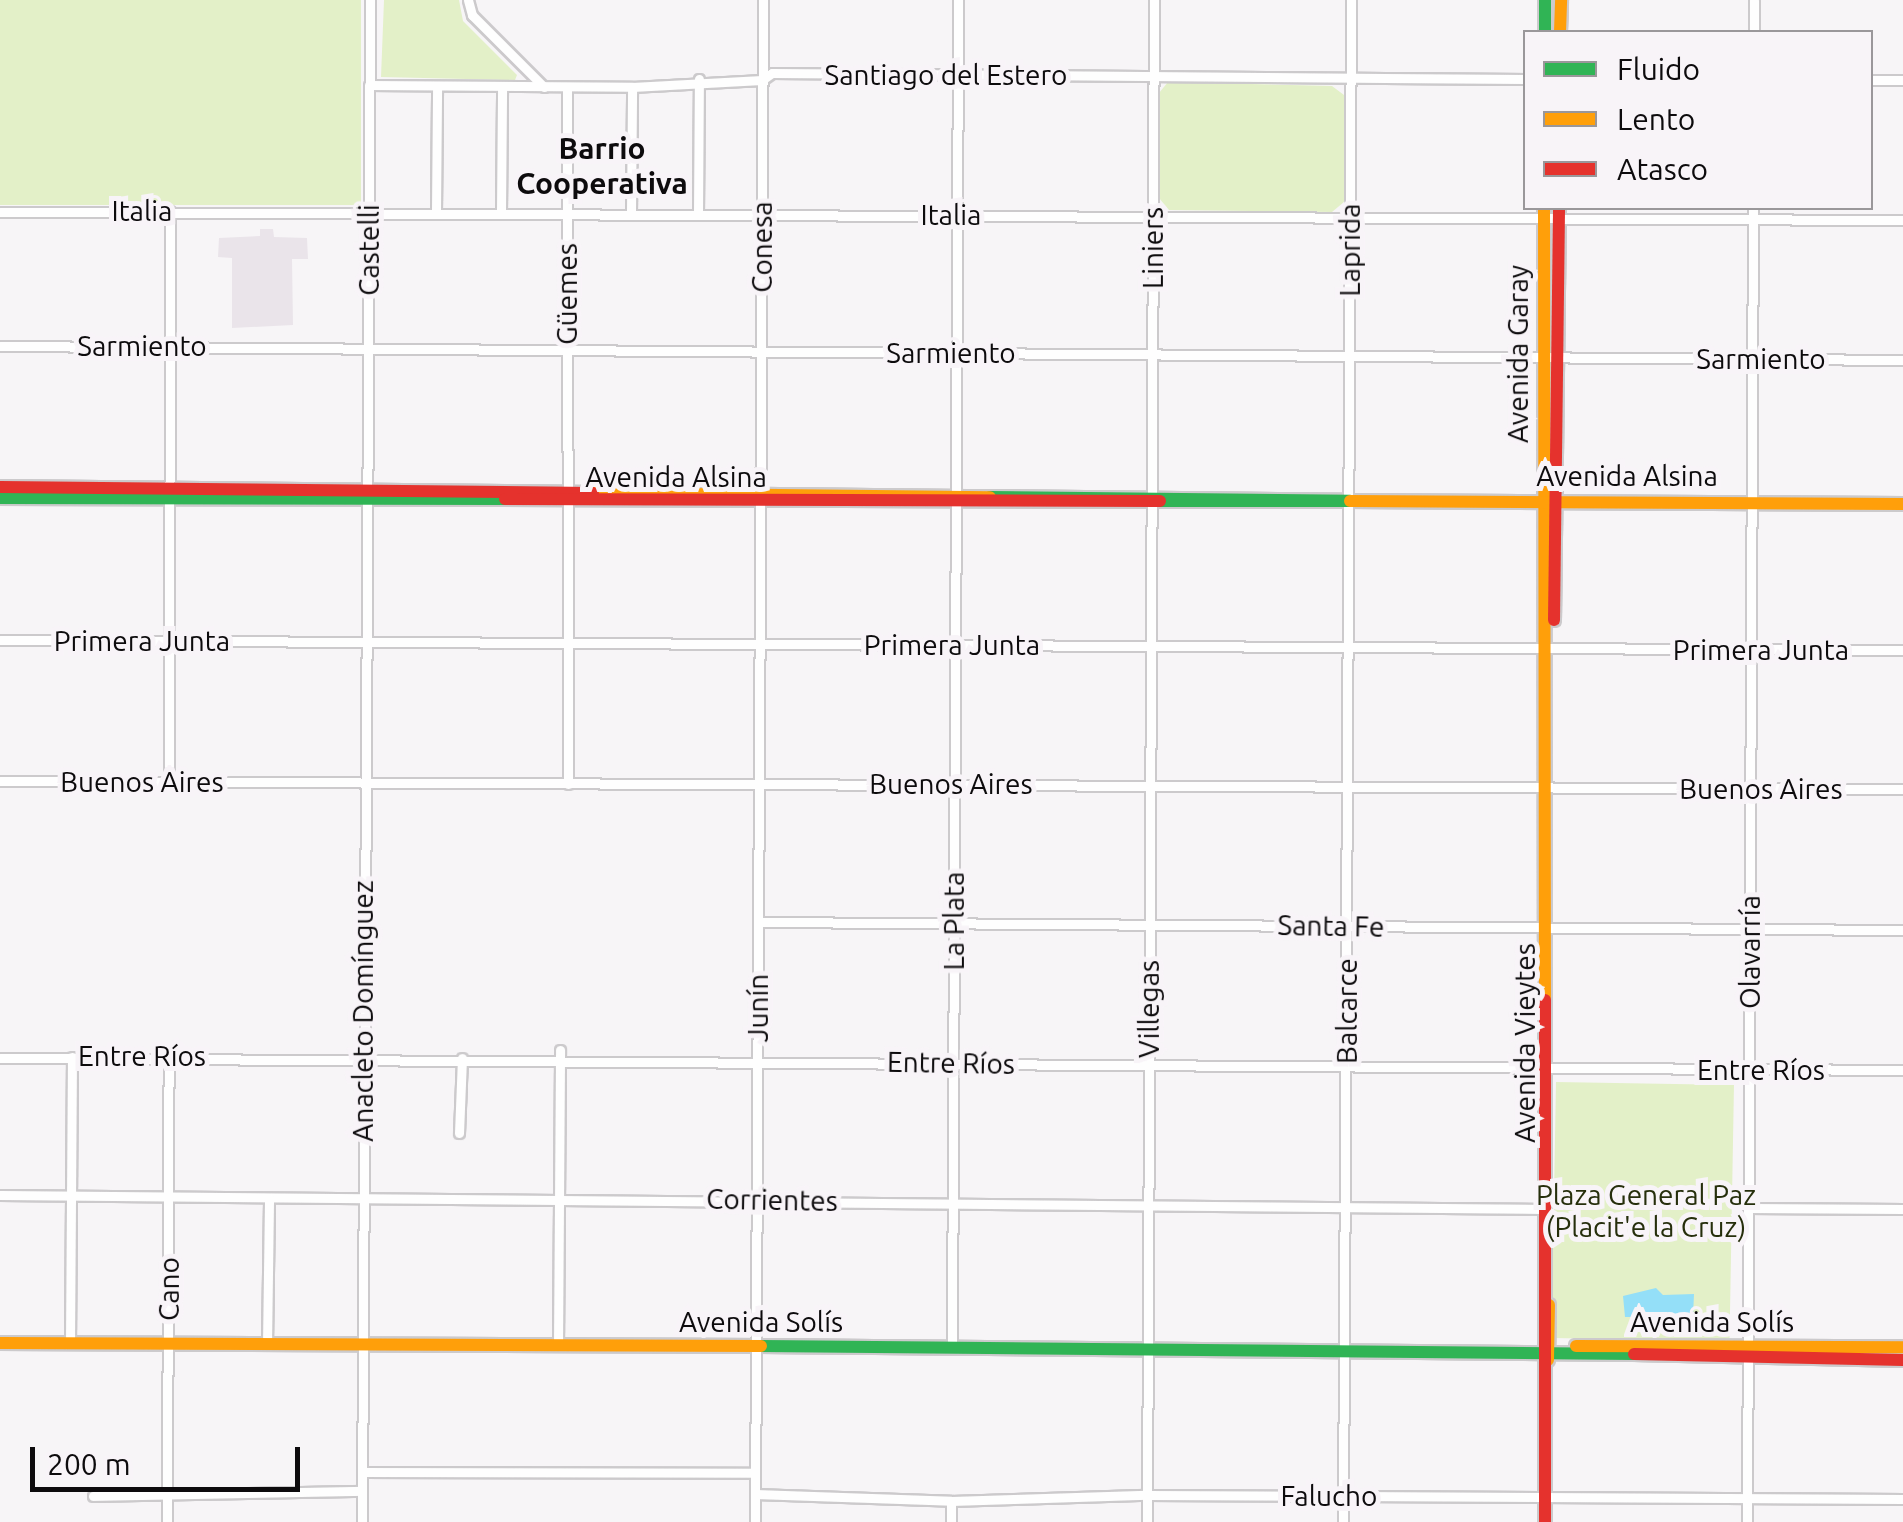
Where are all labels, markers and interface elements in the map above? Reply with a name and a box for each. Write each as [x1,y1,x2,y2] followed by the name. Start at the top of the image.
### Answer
[1523,30,1873,210] legend
[1617,52,1700,86] text: Fluido
[825,58,1067,92] street label: Santiago del Estero
[1617,102,1695,136] text: Lento
[516,130,688,200] district label: Barrio Cooperativa
[1617,152,1708,186] text: Atasco
[111,194,173,228] street label: Italia
[920,198,982,232] street label: Italia
[745,201,779,293] street label: Conesa
[1333,203,1367,297] street label: Laprida
[352,204,386,296] street label: Castelli
[1136,207,1170,289] street label: Liniers
[550,243,584,345] street label: Güemes
[1501,265,1535,443] street label: Avenida Garay
[77,329,207,363] street label: Sarmiento
[886,336,1016,370] street label: Sarmiento
[1696,342,1826,376] street label: Sarmiento
[1536,459,1718,493] street label: Avenida Alsina
[585,460,767,494] street label: Avenida Alsina
[54,624,230,658] street label: Primera Junta
[864,628,1040,662] street label: Primera Junta
[1673,633,1849,667] street label: Primera Junta
[60,765,224,799] street label: Buenos Aires
[869,767,1033,801] street label: Buenos Aires
[1679,772,1843,806] street label: Buenos Aires
[937,872,971,970] street label: La Plata
[346,880,380,1142] street label: Anacleto Domínguez
[1733,895,1767,1009] street label: Olavarría
[1277,908,1385,944] street label: Santa Fe
[1508,943,1542,1143] street label: Avenida Vieytes
[1330,958,1364,1064] street label: Balcarce
[1132,960,1166,1058] street label: Villegas
[741,974,775,1042] street label: Junín
[78,1039,206,1073] street label: Entre Ríos
[887,1045,1015,1081] street label: Entre Ríos
[1697,1053,1825,1087] street label: Entre Ríos
[1536,1178,1756,1244] park label: Plaza General Paz (Placit'e la Cruz)
[706,1182,838,1218] street label: Corrientes
[152,1257,186,1321] street label: Cano
[679,1305,843,1339] street label: Avenida Solís
[1630,1305,1794,1339] street label: Avenida Solís
[35,1427,305,1489] scale bar
[47,1447,131,1481] text: 200 m
[1281,1479,1377,1513] street label: Falucho

